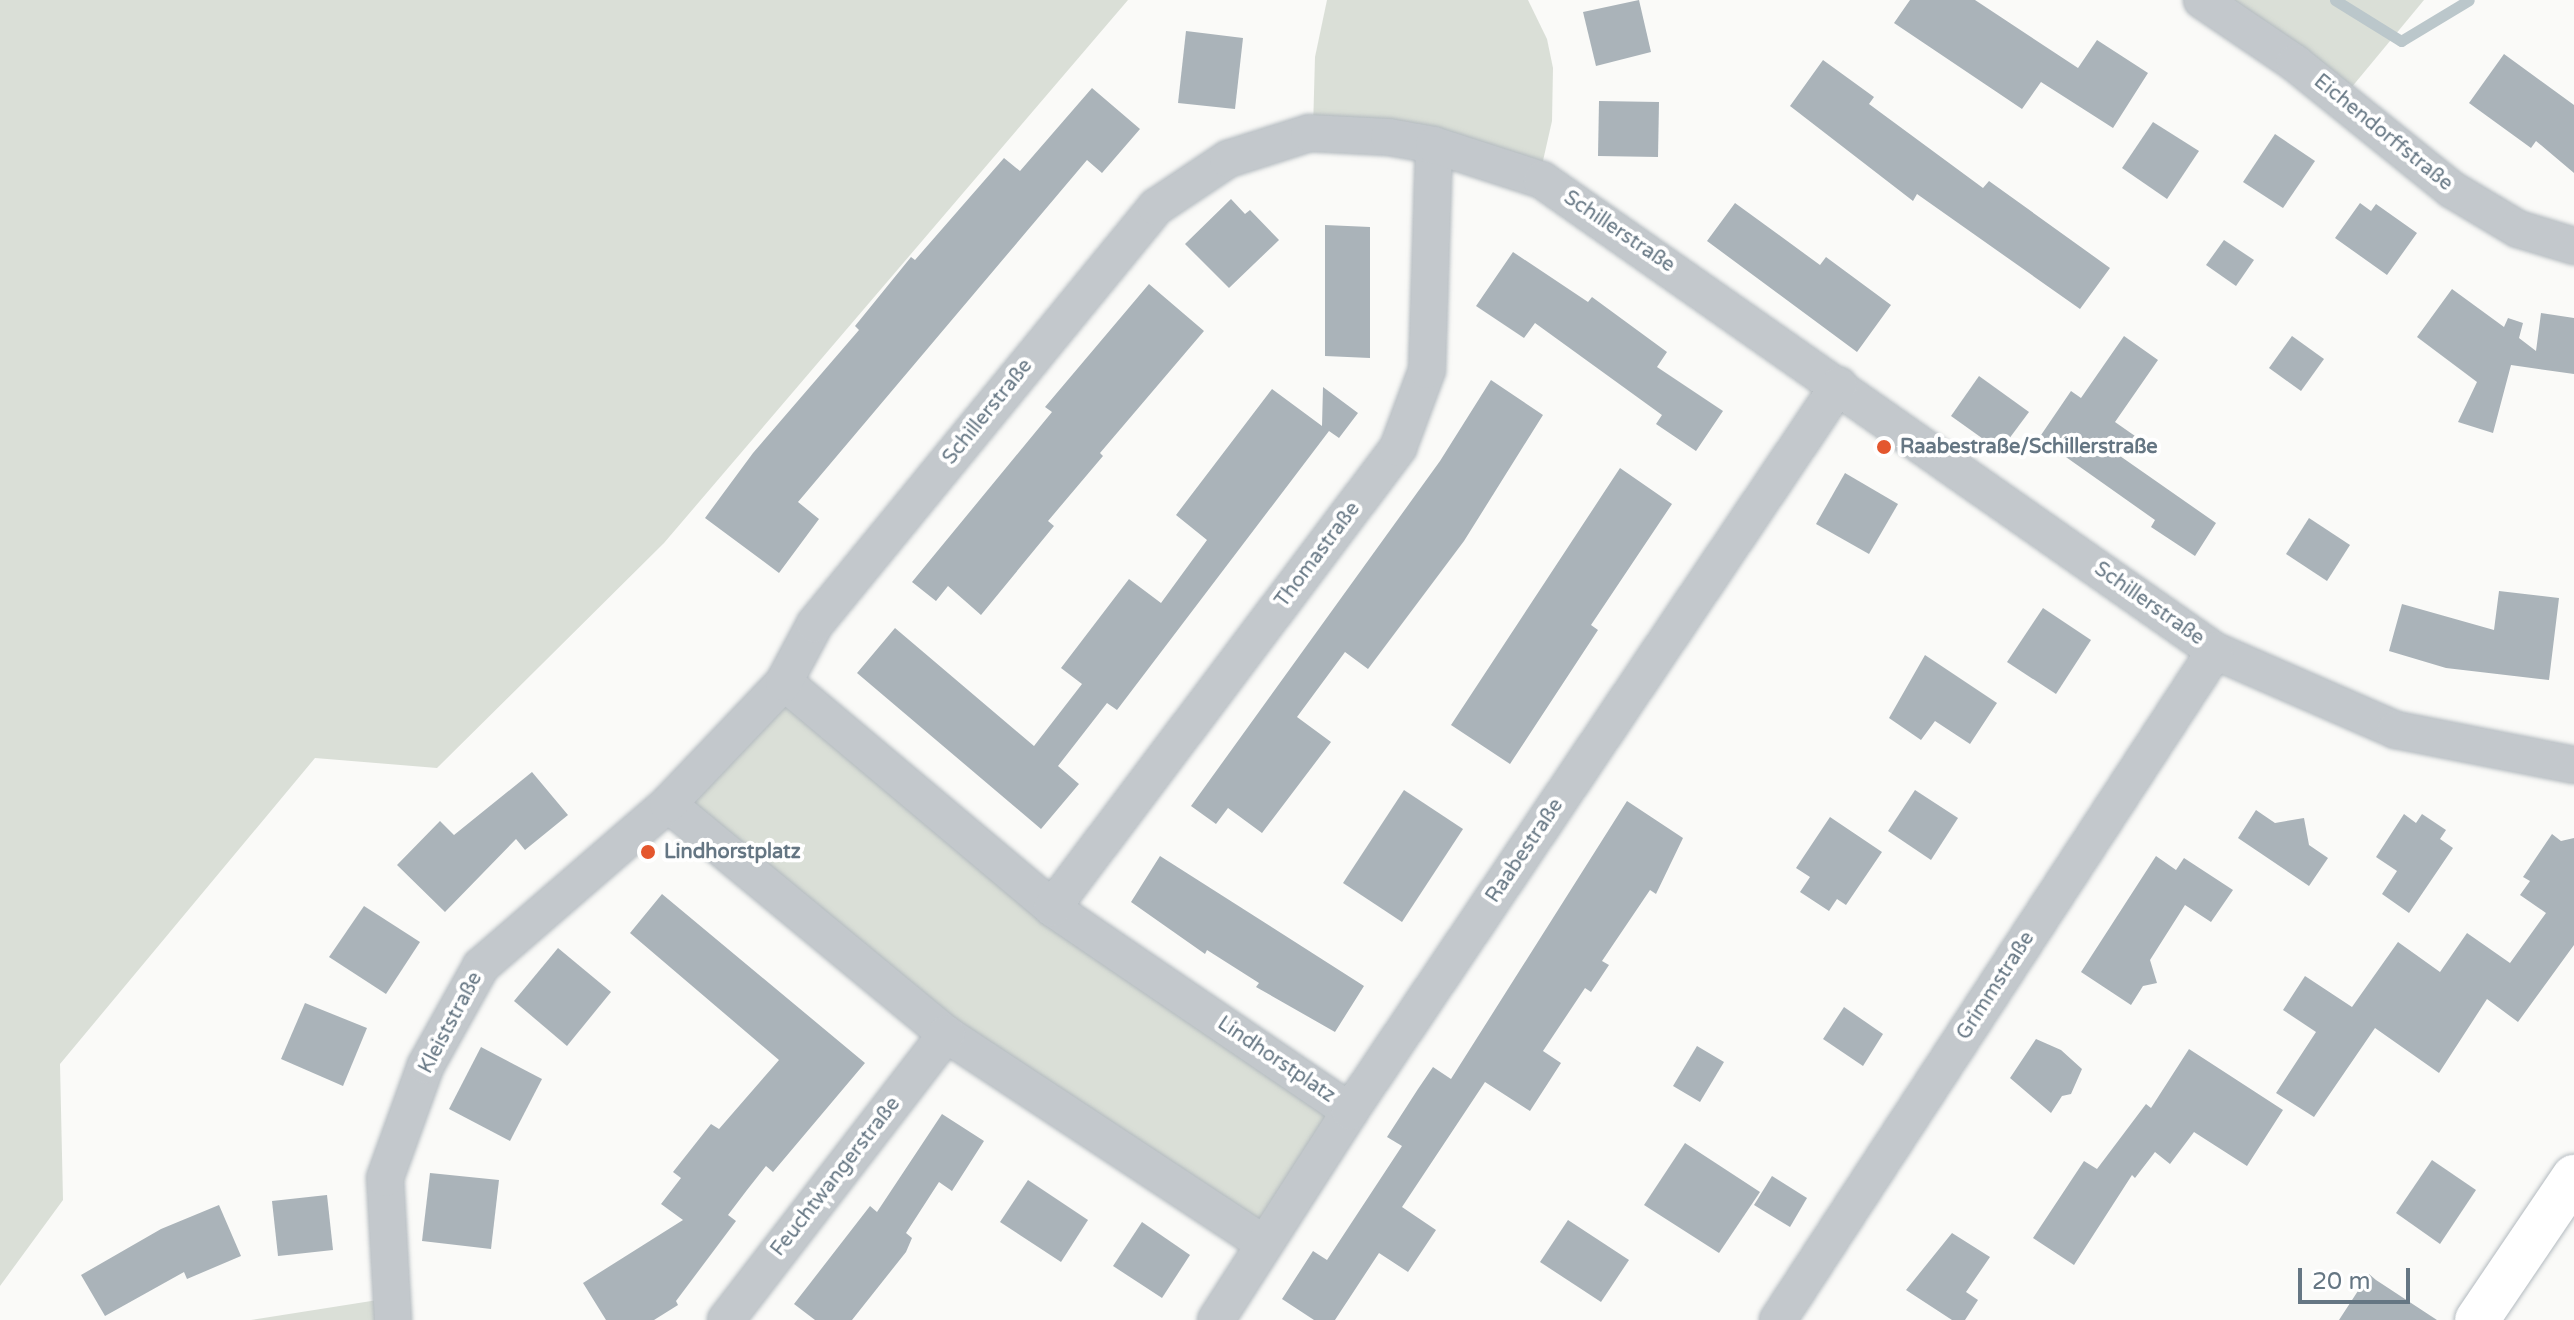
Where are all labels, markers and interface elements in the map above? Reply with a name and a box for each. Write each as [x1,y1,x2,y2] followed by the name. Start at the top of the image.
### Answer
[2309,70,2457,196] street label: Eichendorffstraße
[1559,186,1679,278] street label: Schillerstraße
[938,354,1038,470] street label: Schillerstraße
[1900,435,2158,459] place label: Raabestraße/Schillerstraße
[1875,438,1893,456] marker: Raabestraße/Schillerstraße
[1271,498,1365,612] street label: Thomastraße
[2089,557,2209,651] street label: Schillerstraße
[1481,794,1569,908] street label: Raabestraße
[664,840,801,864] place label: Lindhorstplatz
[639,843,657,861] marker: Lindhorstplatz
[1952,927,2040,1045] street label: Grimmstraße
[414,968,488,1078] street label: Kleiststraße
[1213,1012,1339,1108] street label: Lindhorstplatz
[766,1093,906,1261] street label: Feuchtwangerstraße
[2302,1252,2414,1302] scale bar
[2312,1267,2370,1296] text: 20 m

